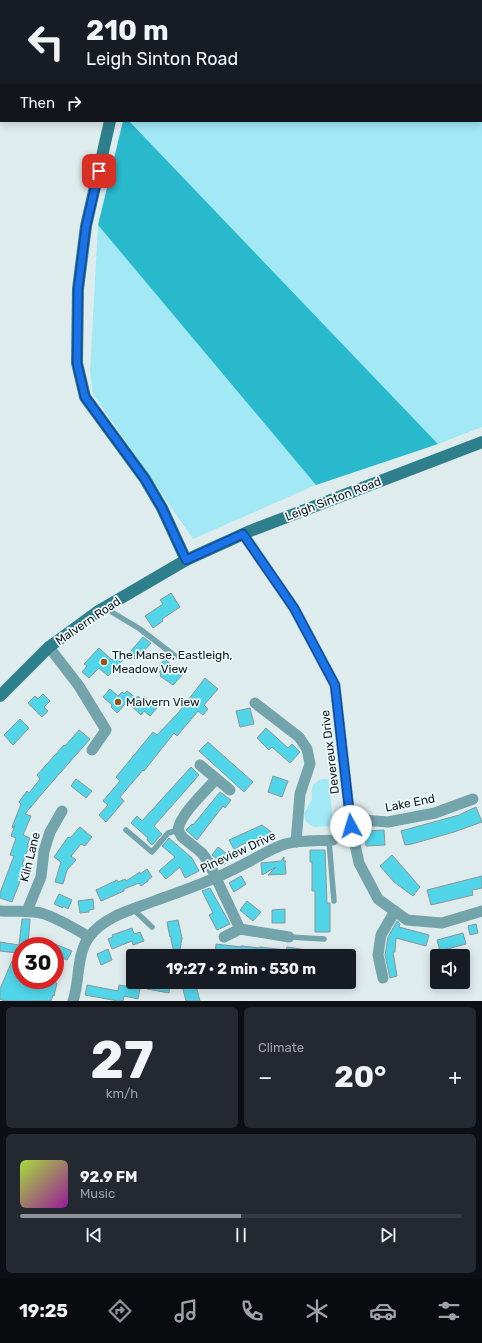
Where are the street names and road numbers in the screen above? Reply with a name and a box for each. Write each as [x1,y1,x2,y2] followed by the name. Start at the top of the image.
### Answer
[283,474,383,524] street label: Leigh Sinton Road
[53,594,123,648] street label: Malvern Road
[318,709,342,795] street label: Devereux Drive
[384,791,436,815] street label: Lake End
[198,828,278,876] street label: Pineview Drive
[17,830,43,883] street label: Kiln Lane

